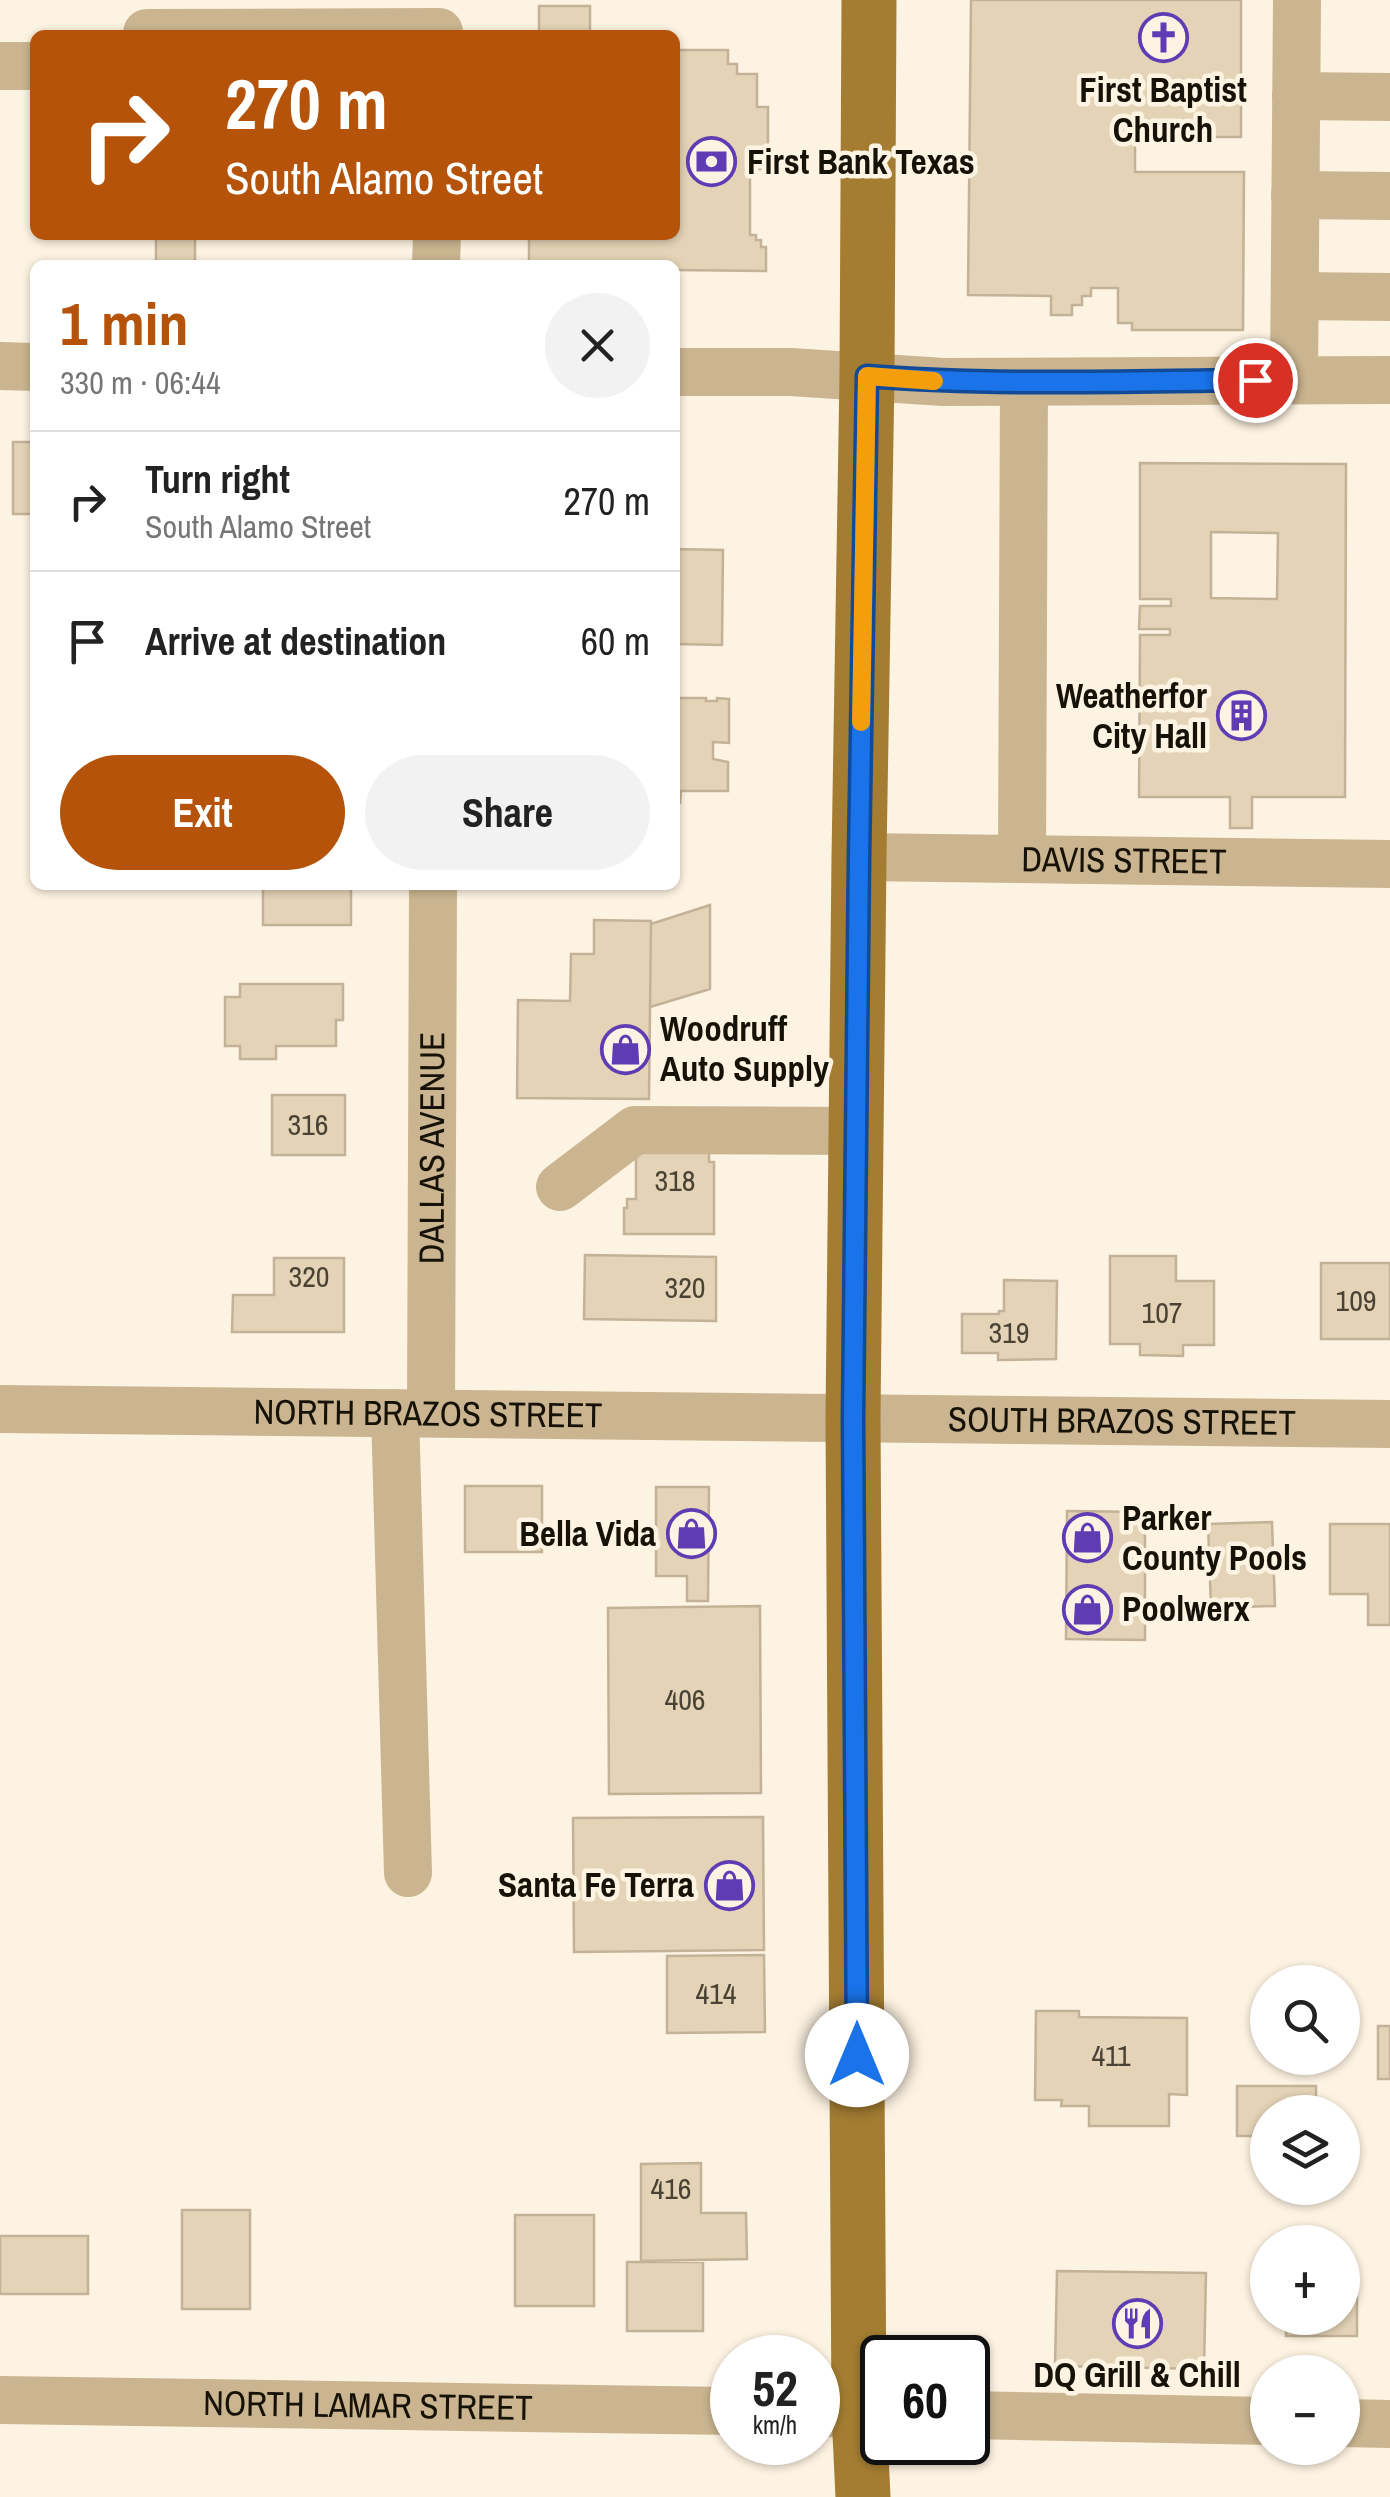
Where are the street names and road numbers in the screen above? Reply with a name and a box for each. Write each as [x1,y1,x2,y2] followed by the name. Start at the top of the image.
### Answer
[1021,835,1227,885] street label: DAVIS STREET
[408,1032,455,1264] street label: DALLAS AVENUE
[253,1388,603,1438] street label: NORTH BRAZOS STREET
[948,1395,1296,1446] street label: SOUTH BRAZOS STREET
[203,2379,533,2431] street label: NORTH LAMAR STREET

